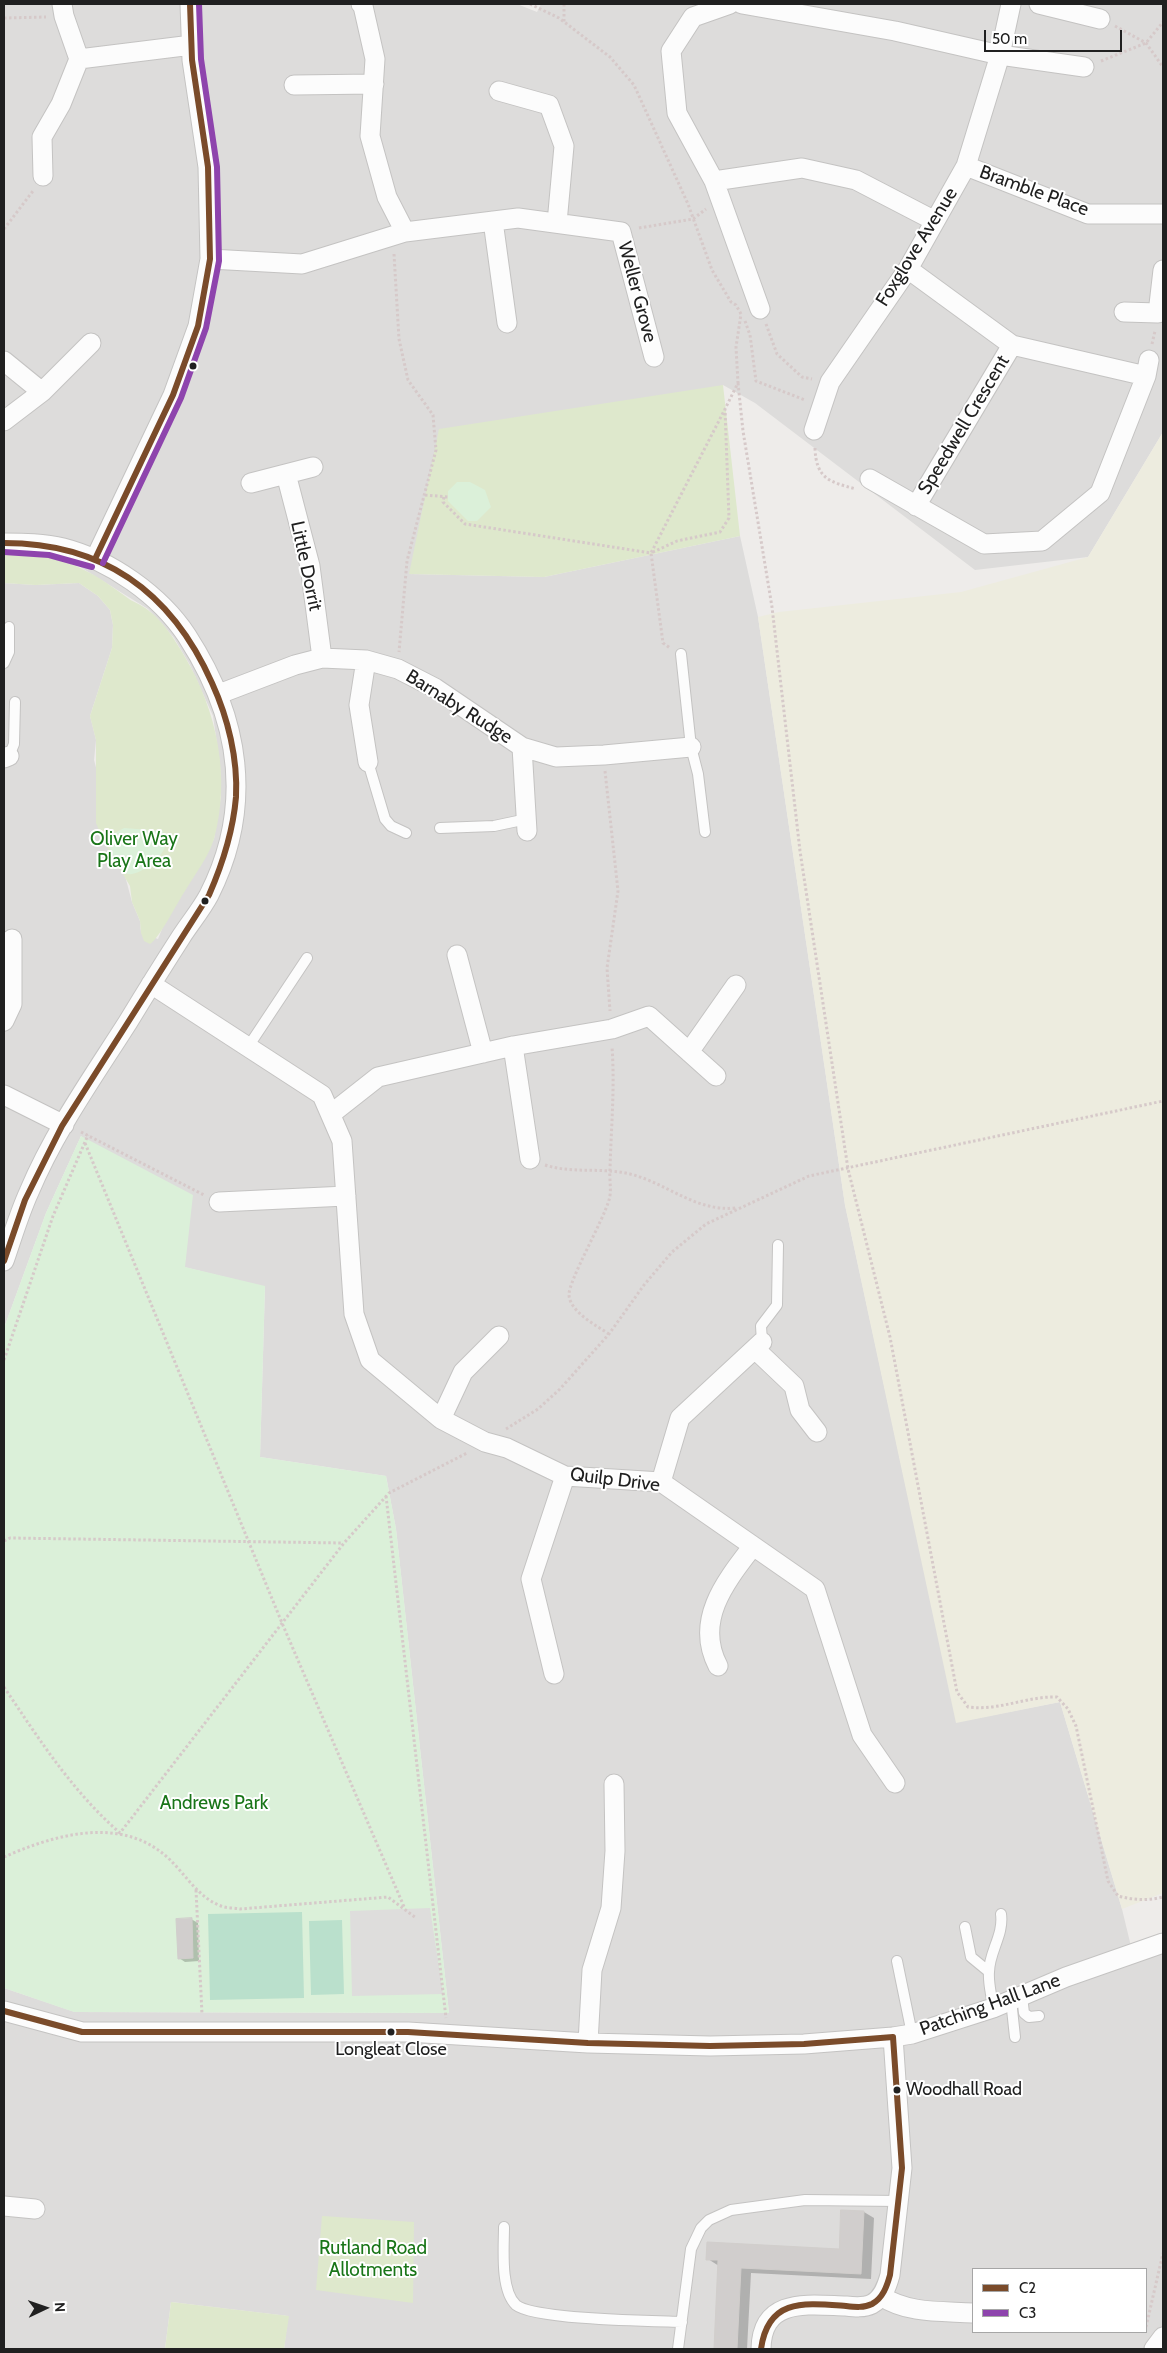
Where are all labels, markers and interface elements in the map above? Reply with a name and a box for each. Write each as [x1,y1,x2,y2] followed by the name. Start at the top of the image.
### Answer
[987,20,1124,52] scale bar
[992,30,1027,48] text: 50 m
[976,161,1092,221] street label: Bramble Place
[871,183,963,311] street label: Foxglove Avenue
[613,239,661,345] street label: Weller Grove
[913,351,1015,499] street label: Speedwell Crescent
[188,361,198,371] unlabelled marker
[285,519,327,613] street label: Little Dorrit
[402,665,516,749] street label: Barnaby Rudge
[90,828,178,872] park label: Oliver Way Play Area
[200,896,210,906] unlabelled marker
[569,1463,661,1497] street label: Quilp Drive
[160,1792,268,1814] park label: Andrews Park
[917,1969,1063,2041] street label: Patching Hall Lane
[386,2027,396,2037] marker: Longleat Close
[335,2039,447,2061] place label: Longleat Close
[906,2079,1022,2101] place label: Woodhall Road
[892,2085,902,2095] marker: Woodhall Road
[319,2237,427,2281] park label: Rutland Road Allotments
[972,2268,1147,2333] legend
[1019,2279,1036,2297] text: C2
[20,2283,70,2333] north arrow
[51,2302,69,2313] text: N
[1019,2304,1036,2322] text: C3

